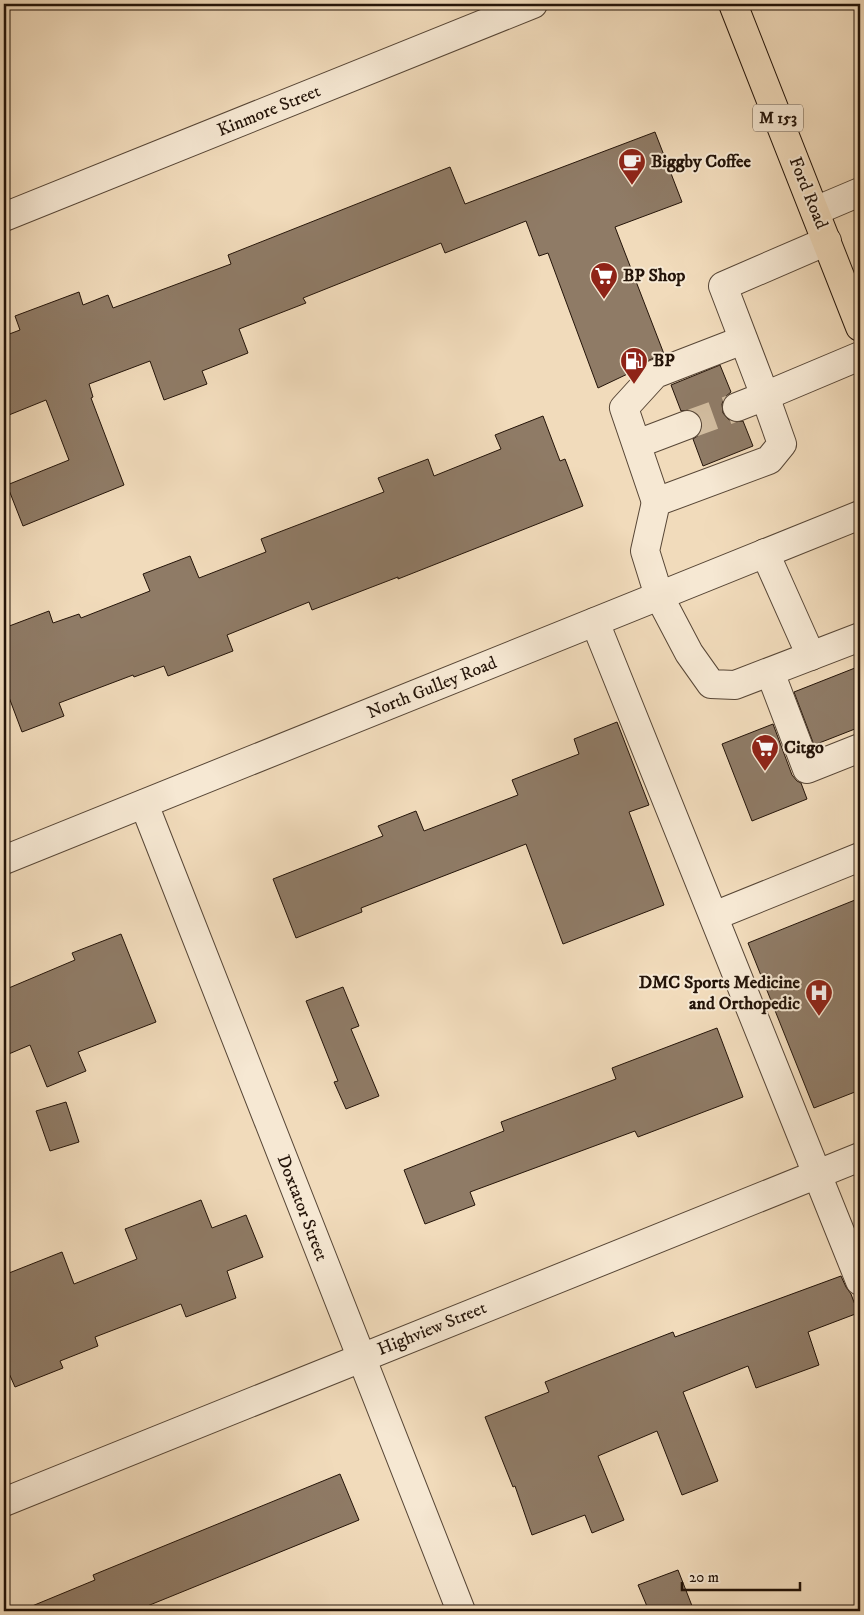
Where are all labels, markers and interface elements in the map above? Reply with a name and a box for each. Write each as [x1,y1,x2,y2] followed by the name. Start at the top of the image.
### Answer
[214,80,324,142] street label: Kinmore Street
[753,105,803,132] road number: M 153
[617,147,647,186] cafe icon: Biggby Coffee
[651,151,752,173] place label: Biggby Coffee
[784,154,832,232] street label: Ford Road
[589,261,619,300] supermarket icon: BP Shop
[623,265,685,287] place label: BP Shop
[619,346,649,385] fuel station icon: BP
[653,350,675,372] place label: BP
[364,652,500,724] street label: North Gulley Road
[750,733,780,772] supermarket icon: Citgo
[784,737,824,759] place label: Citgo
[639,972,801,1015] place label: DMC Sports Medicine and Orthopedic
[804,978,834,1017] hospital icon: DMC Sports Medicine and Orthopedic
[272,1152,332,1264] street label: Doxtator Street
[374,1297,490,1361] street label: Highview Street
[682,1560,799,1592] scale bar
[689,1568,719,1587] text: 20 m

